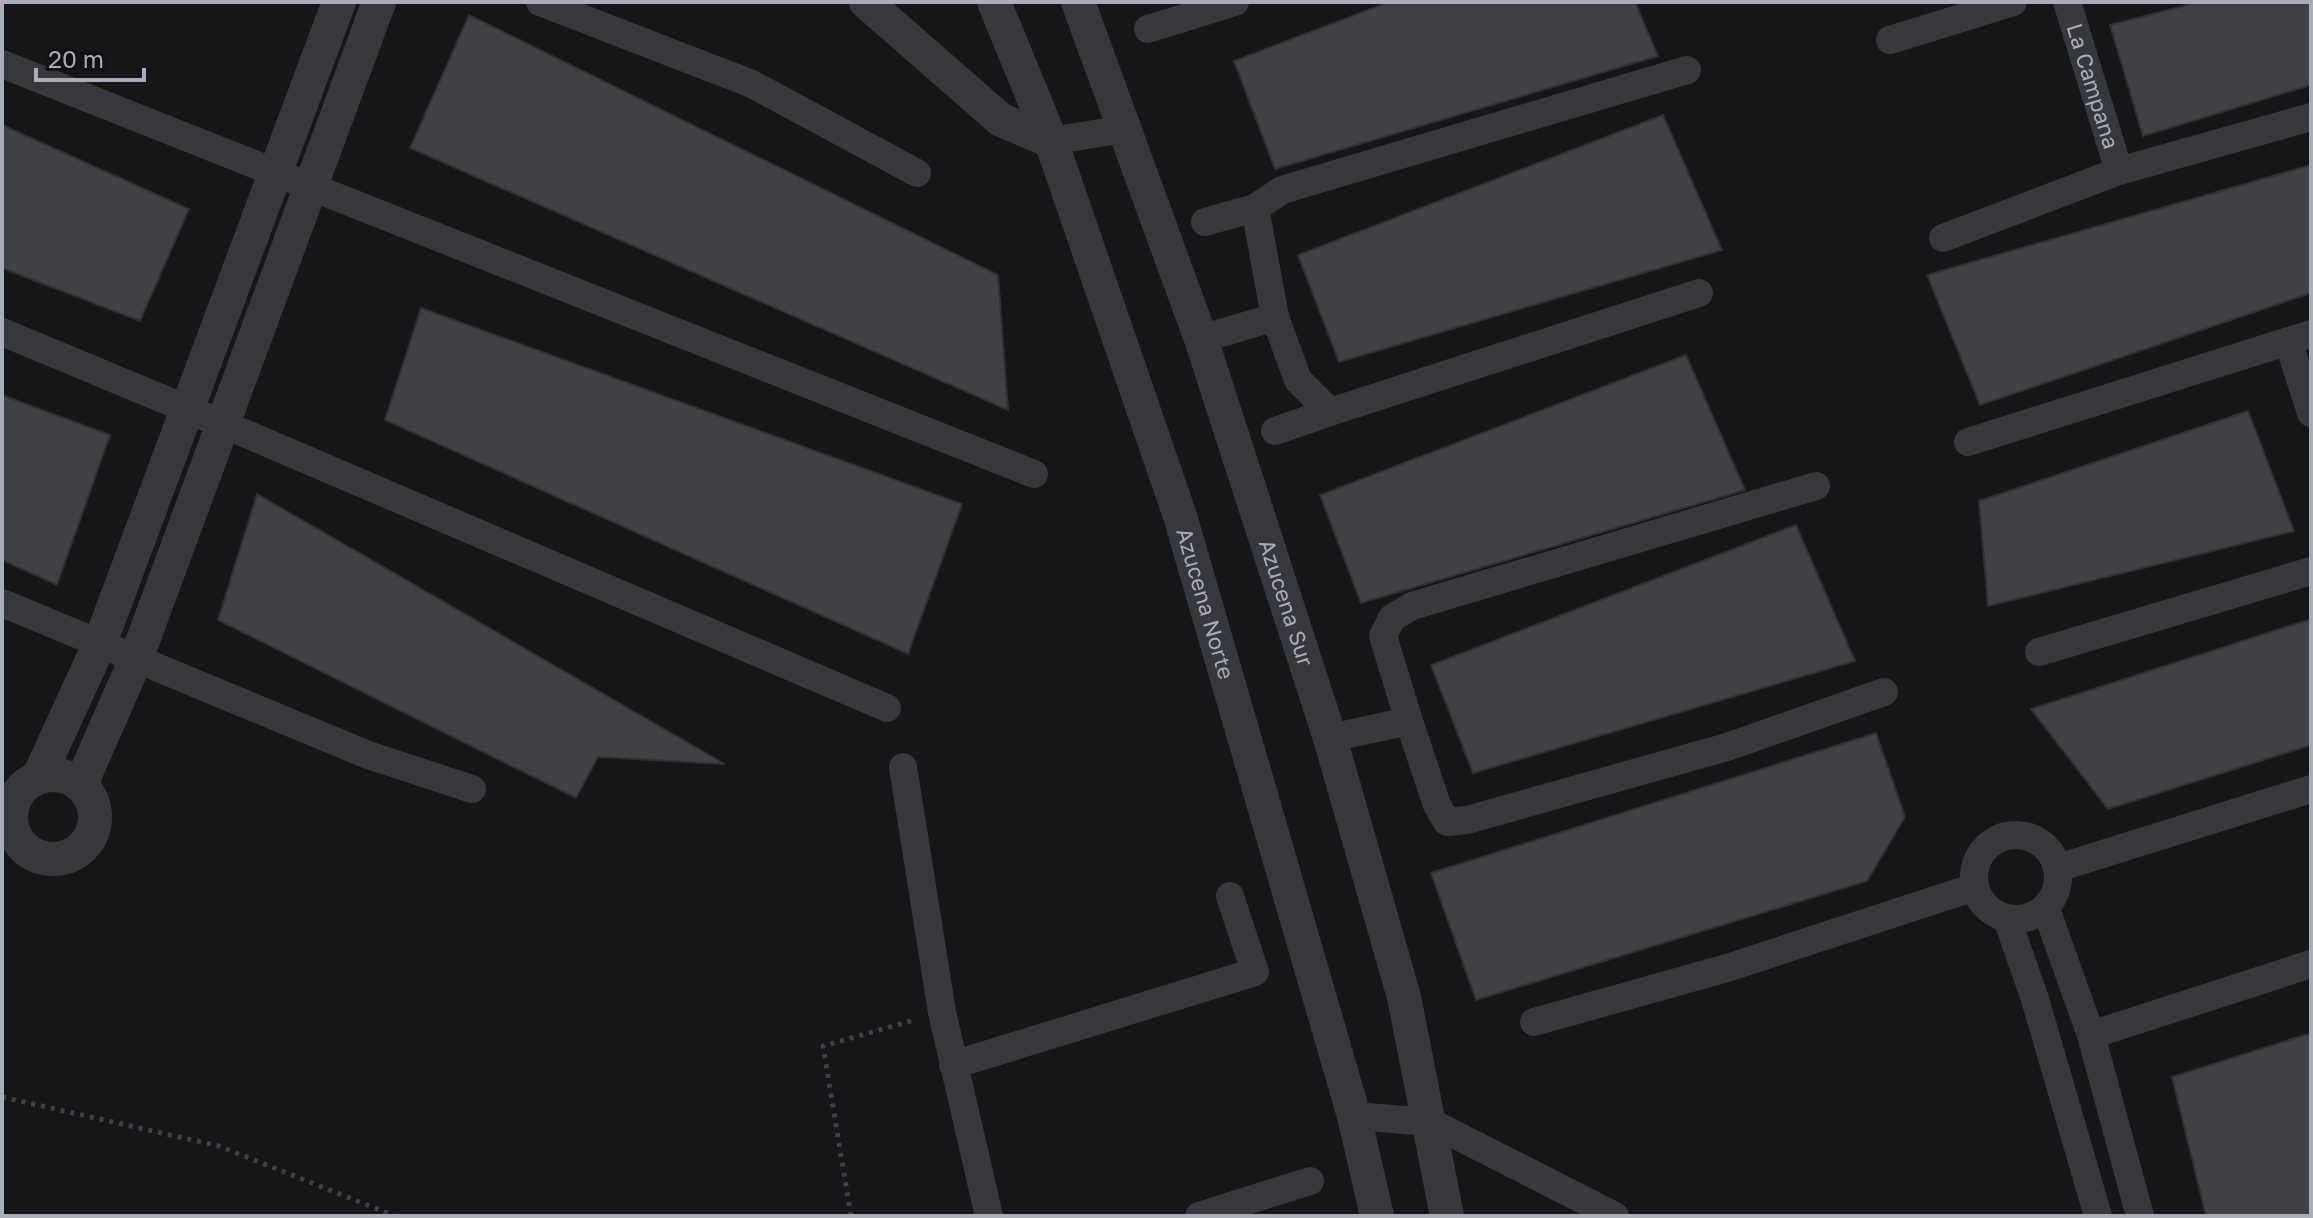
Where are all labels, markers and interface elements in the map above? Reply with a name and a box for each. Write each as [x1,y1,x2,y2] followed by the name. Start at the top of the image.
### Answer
[2061,20,2125,152] street label: La Campana
[36,32,144,82] scale bar
[48,44,104,73] text: 20 m
[1171,525,1241,682] street label: Azucena Norte
[1254,536,1320,670] street label: Azucena Sur

